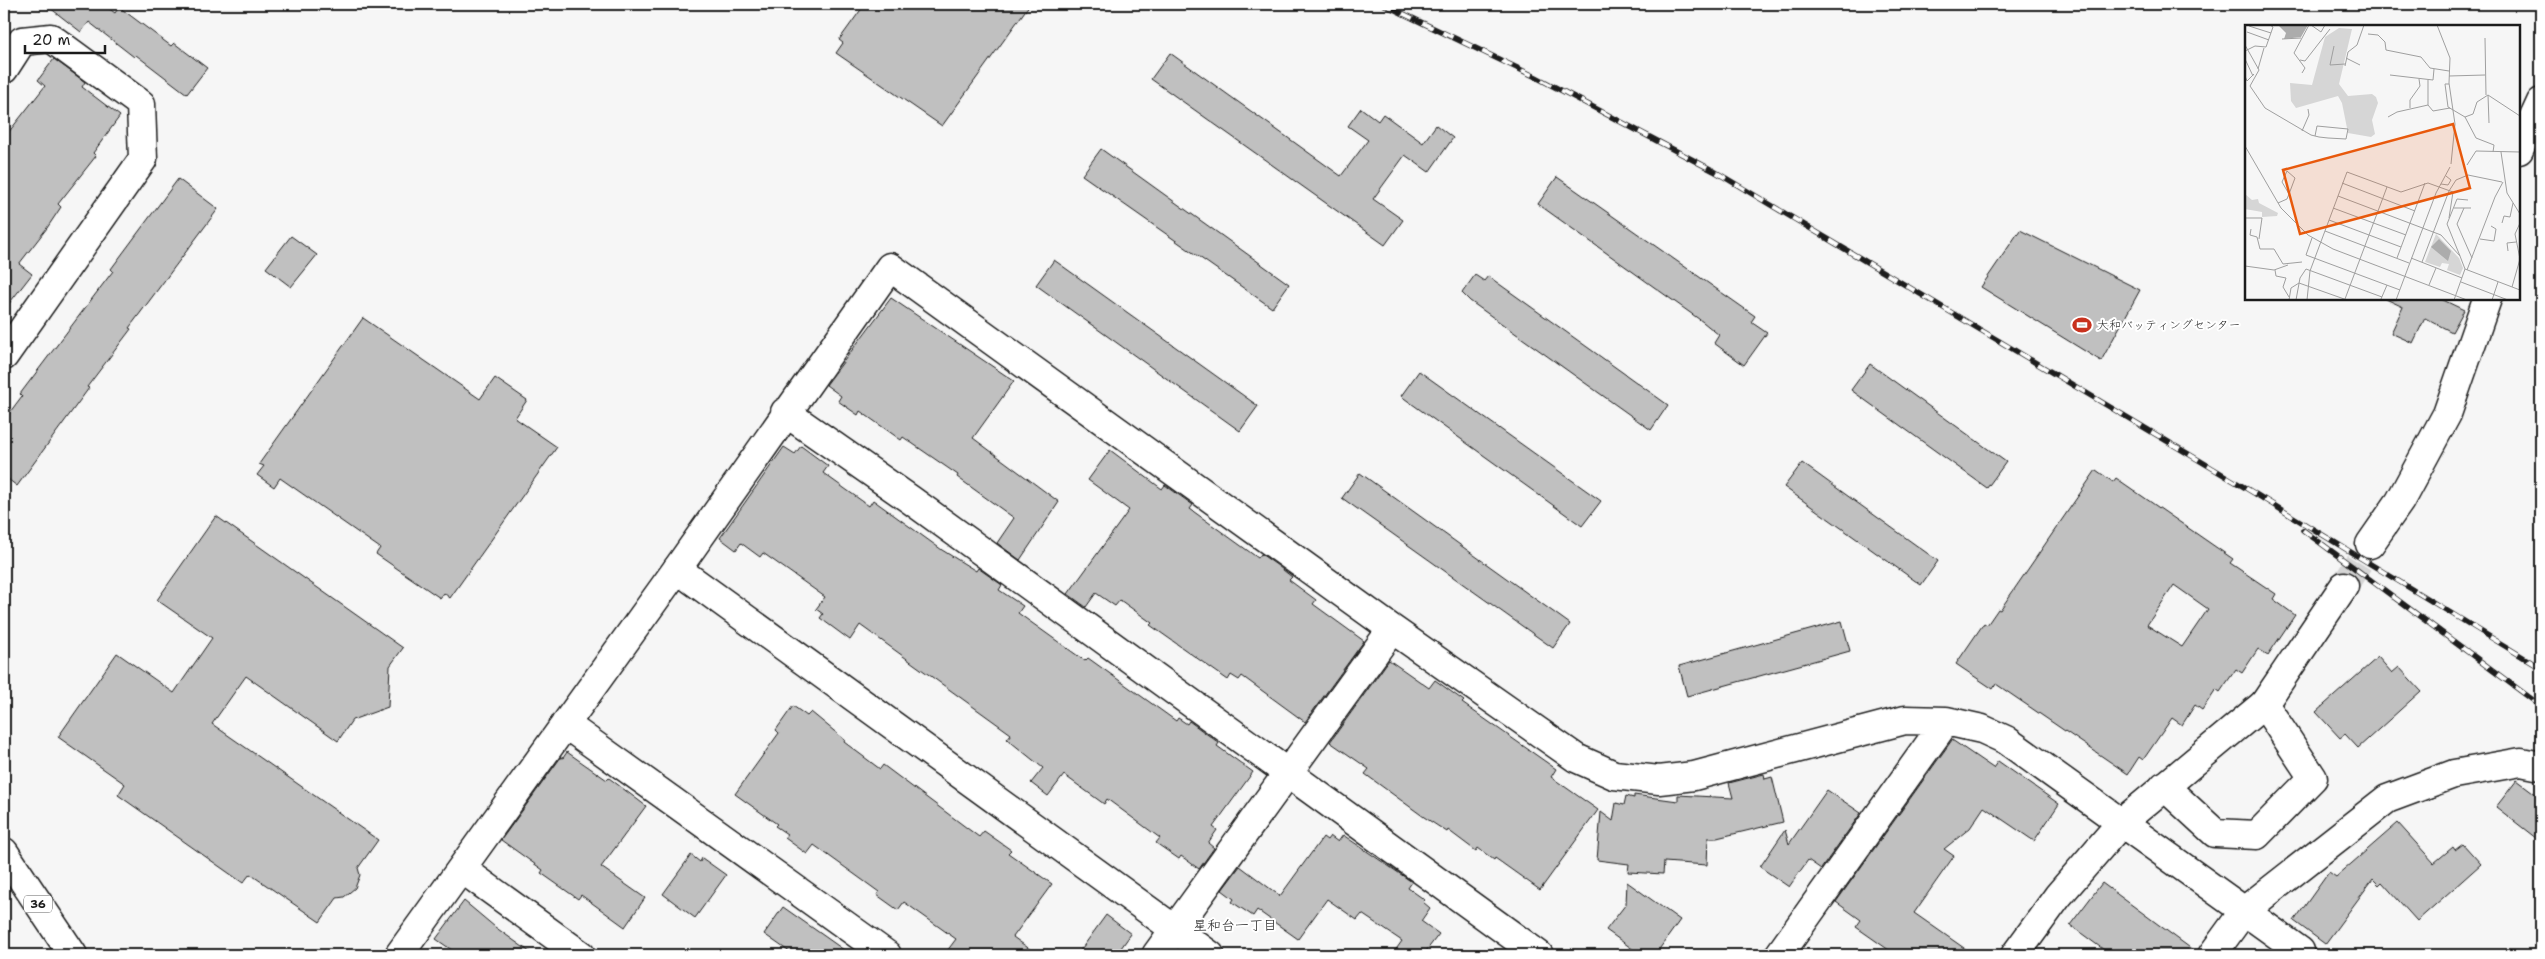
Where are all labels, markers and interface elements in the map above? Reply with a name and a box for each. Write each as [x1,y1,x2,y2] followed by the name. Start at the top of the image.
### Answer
[25,22,105,54] scale bar
[2245,25,2520,300] inset map
[32,30,71,50] text: 20 m
[2071,314,2093,336] sports icon: 大和バッティングセンター
[2097,317,2241,333] place label: 大和バッティングセンター
[24,896,52,912] road number: 36
[1193,916,1277,934] district label: 星和台一丁目

